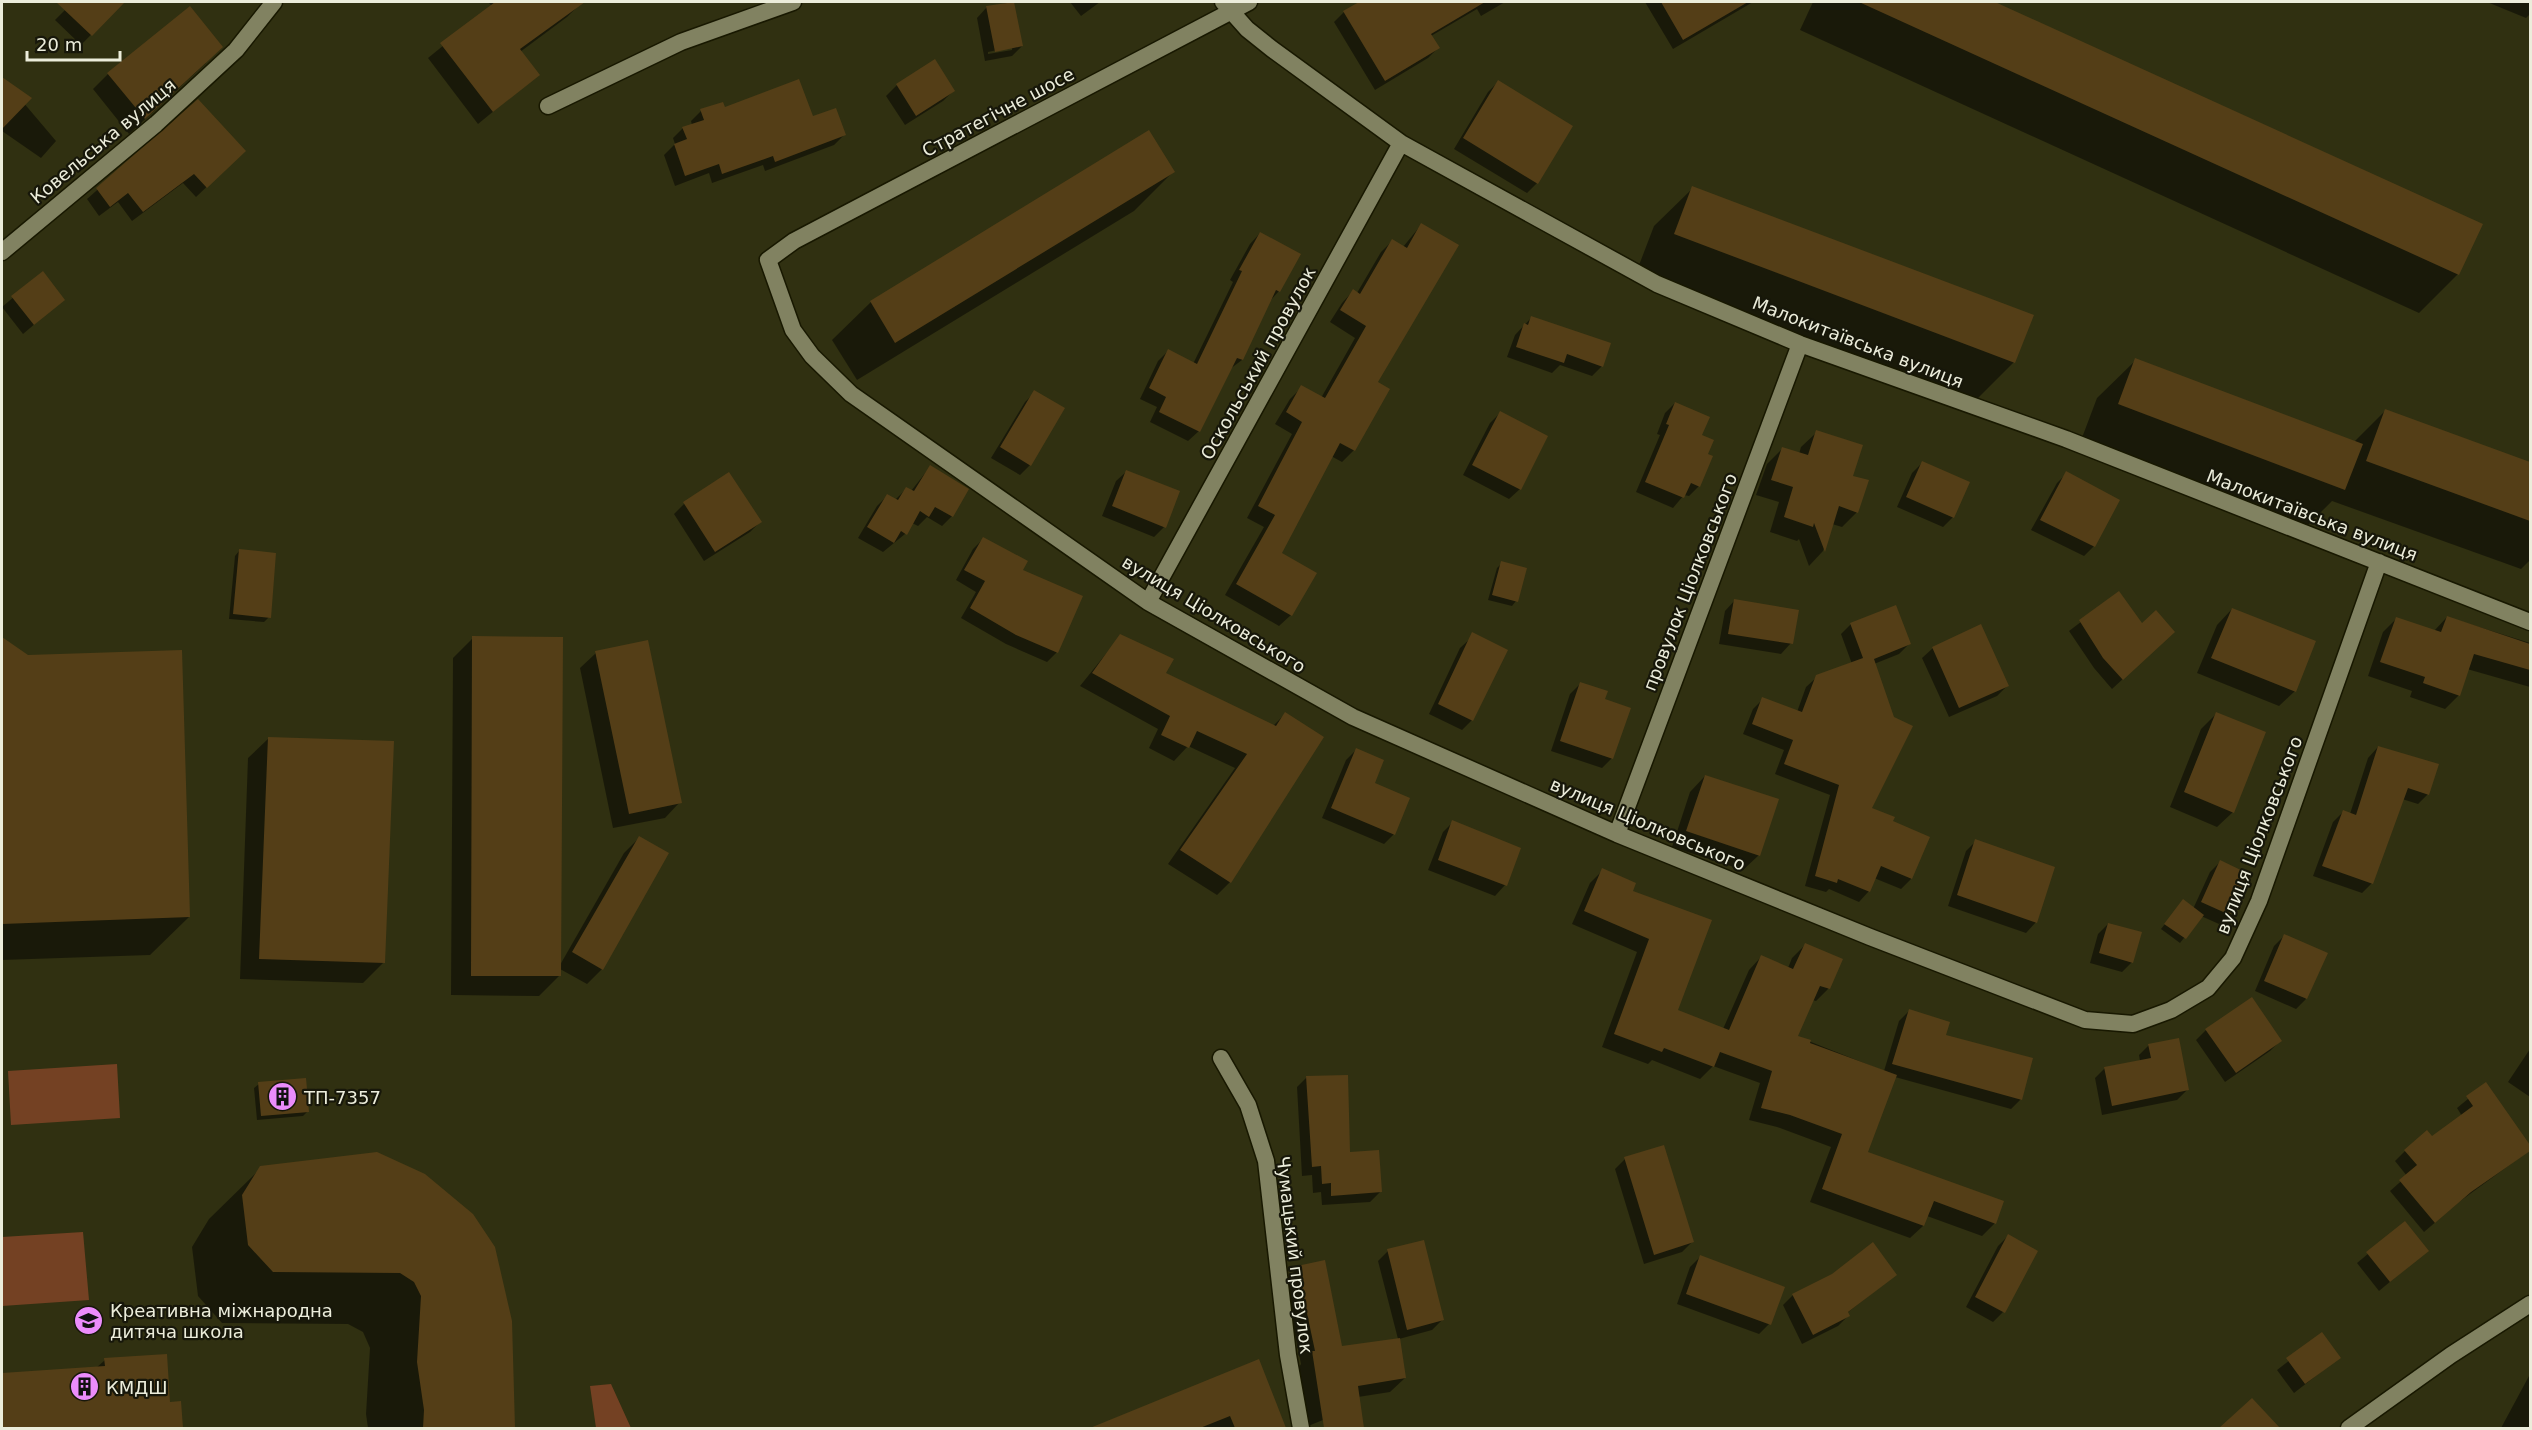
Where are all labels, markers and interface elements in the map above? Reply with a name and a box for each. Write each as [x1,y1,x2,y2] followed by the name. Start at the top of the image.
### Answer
[27,24,120,62] scale bar
[36,34,82,55] text: 20 m
[918,63,1078,161] street label: Стратегічне шосе
[26,74,180,208] street label: Ковельська вулиця
[1196,263,1320,463] street label: Оскольський провулок
[1749,292,1967,392] street label: Малокитаївська вулиця
[2203,465,2421,565] street label: Малокитаївська вулиця
[1639,470,1741,694] street label: провулок Ціолковського
[1119,551,1309,677] street label: вулиця Ціолковського
[2212,733,2306,937] street label: вулиця Ціолковського
[1547,773,1749,875] street label: вулиця Ціолковського
[267,1081,299,1113] building icon: ТП-7357
[303,1087,381,1108] place label: ТП-7357
[1272,1155,1318,1355] street label: Чумацький провулок
[110,1300,333,1342] place label: Креативна міжнародна дитяча школа
[73,1304,105,1336] school or university icon: Креативна міжнародна дитяча школа
[69,1371,101,1403] building icon: КМДШ
[106,1377,168,1398] place label: КМДШ

